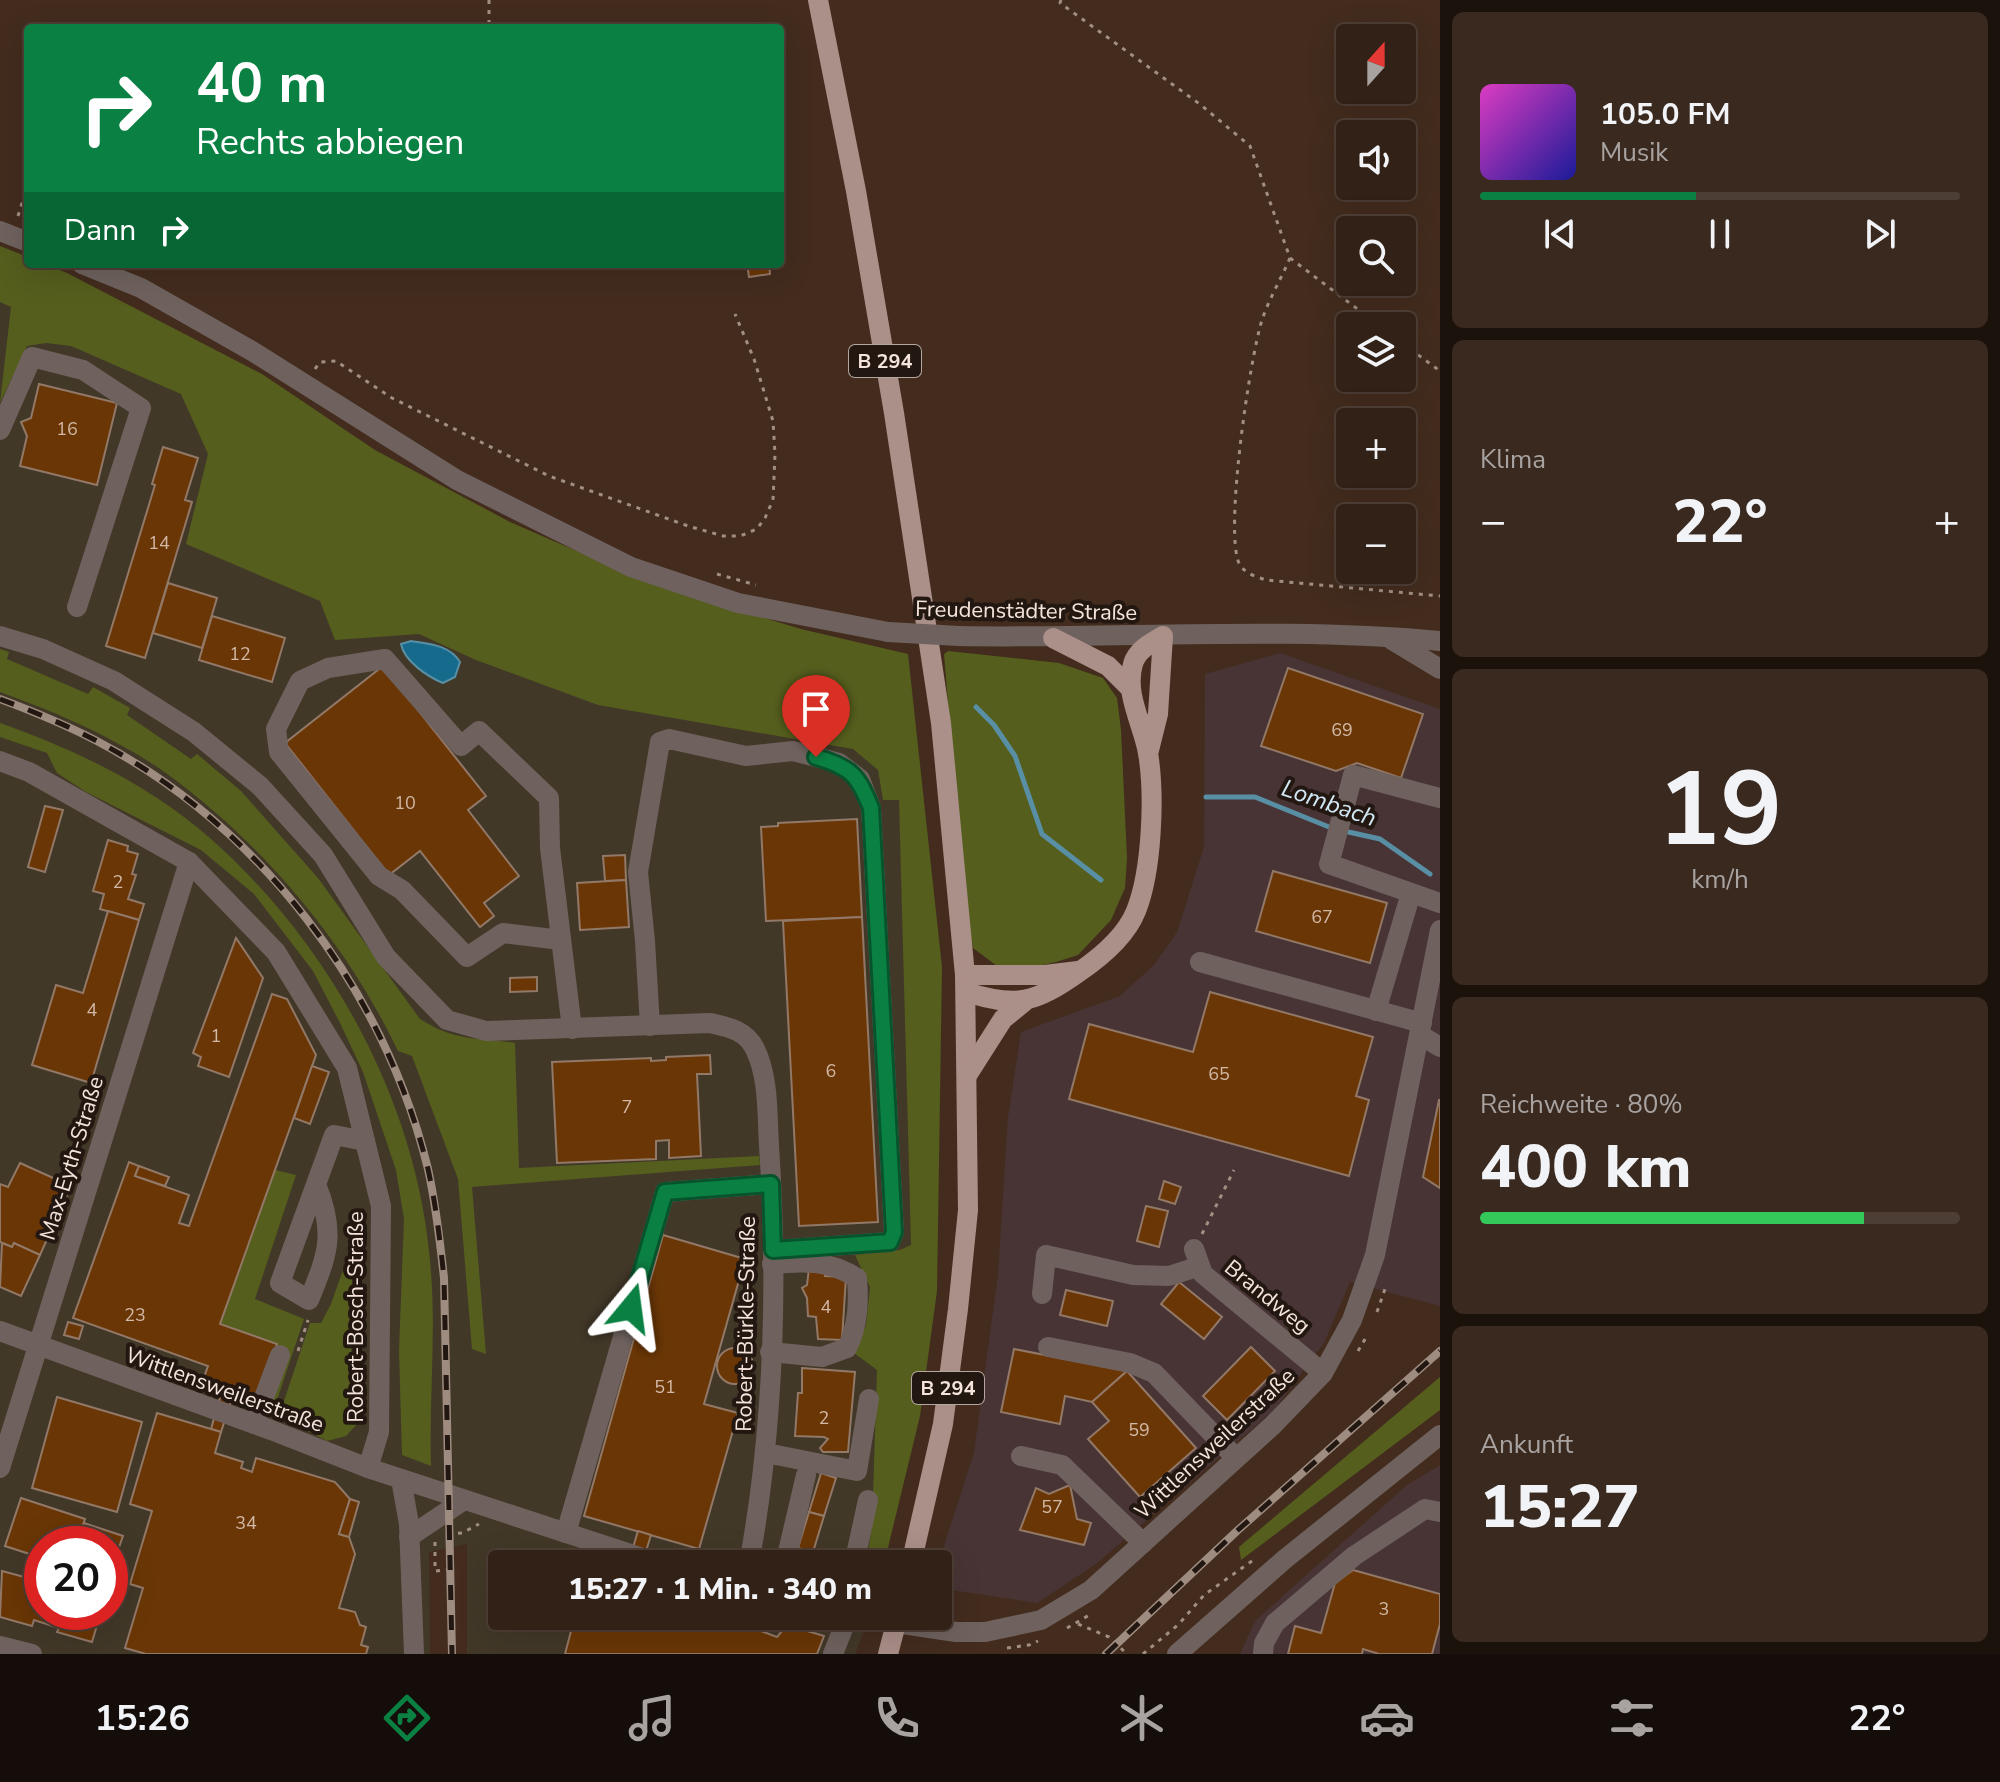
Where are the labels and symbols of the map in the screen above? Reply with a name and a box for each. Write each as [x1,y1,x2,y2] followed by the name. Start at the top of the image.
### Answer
[1336,24,1416,104] north arrow
[849,345,921,377] road number: B 294
[56,417,78,441] house number: 16
[148,531,170,555] house number: 14
[915,594,1137,628] street label: Freudenstädter Straße
[229,642,251,666] house number: 12
[782,675,850,757] pin
[1331,718,1353,742] house number: 69
[1277,772,1381,834] water label: Lombach
[394,791,416,815] house number: 10
[113,870,123,894] house number: 2
[1311,905,1333,929] house number: 67
[87,998,98,1022] house number: 4
[211,1024,221,1048] house number: 1
[826,1059,836,1083] house number: 6
[1208,1062,1230,1086] house number: 65
[33,1073,111,1244] street label: Max-Eyth-Straße
[622,1095,632,1119] house number: 7
[341,1211,371,1423] street label: Robert-Bosch-Straße
[729,1216,763,1432] street label: Robert-Bürkle-Straße
[1218,1253,1317,1341] street label: Brandweg
[589,1266,673,1350] position arrow
[821,1295,832,1319] house number: 4
[124,1303,146,1327] house number: 23
[121,1340,328,1440] street label: Wittlensweilerstraße
[1128,1361,1301,1526] street label: Wittlensweilerstraße
[912,1372,984,1404] road number: B 294
[654,1375,676,1399] house number: 51
[819,1406,829,1430] house number: 2
[1128,1418,1150,1442] house number: 59
[1041,1495,1063,1519] house number: 57
[235,1511,257,1535] house number: 34
[24,1526,128,1630] speed limit sign: 20
[1379,1597,1389,1621] house number: 3

